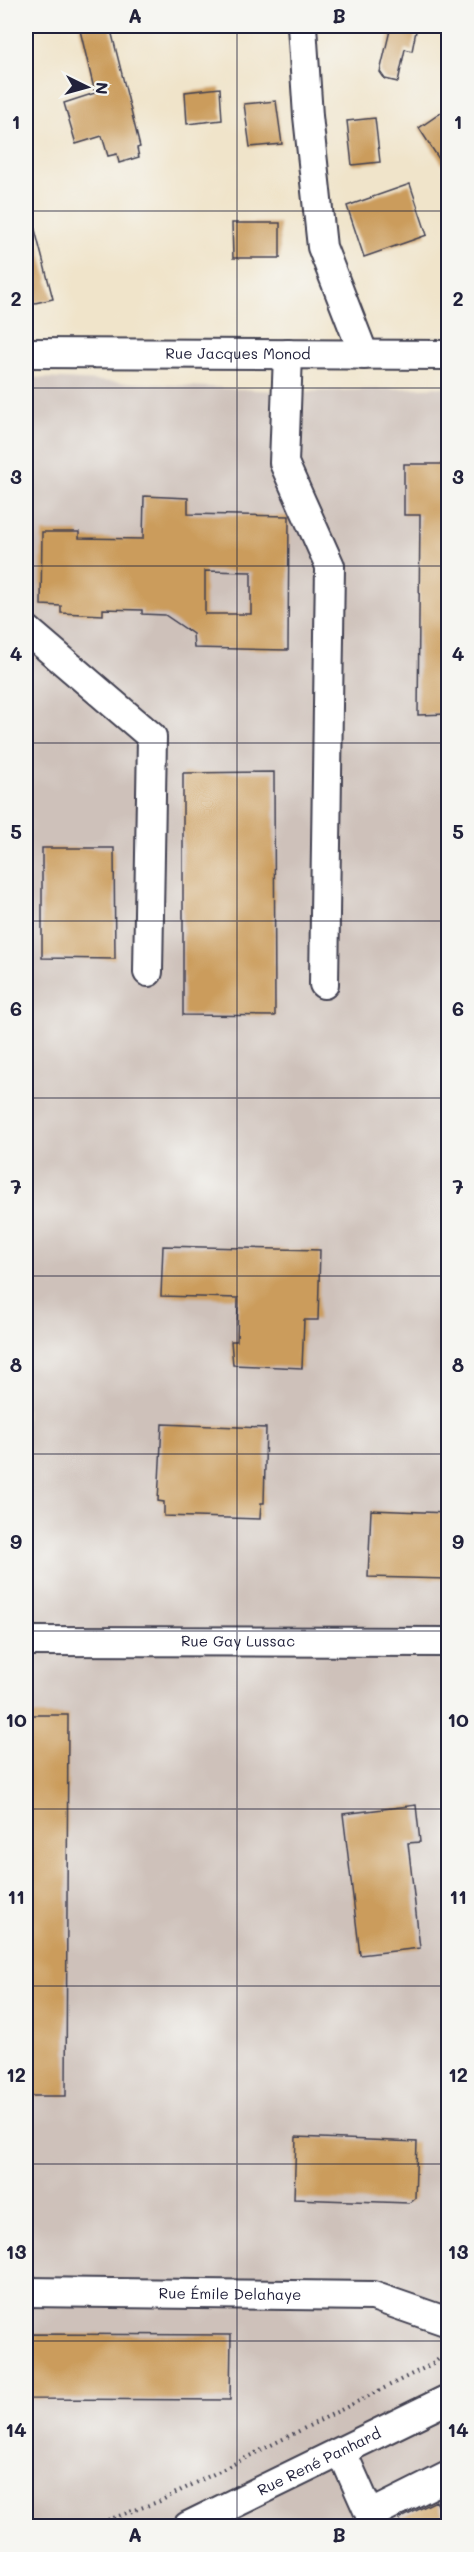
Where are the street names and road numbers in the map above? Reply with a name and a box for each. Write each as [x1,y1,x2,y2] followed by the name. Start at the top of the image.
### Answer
[165,343,311,363] street label: Rue Jacques Monod
[181,1630,295,1651] street label: Rue Gay Lussac
[159,2283,301,2304] street label: Rue Émile Delahaye
[254,2422,384,2500] street label: Rue René Panhard

